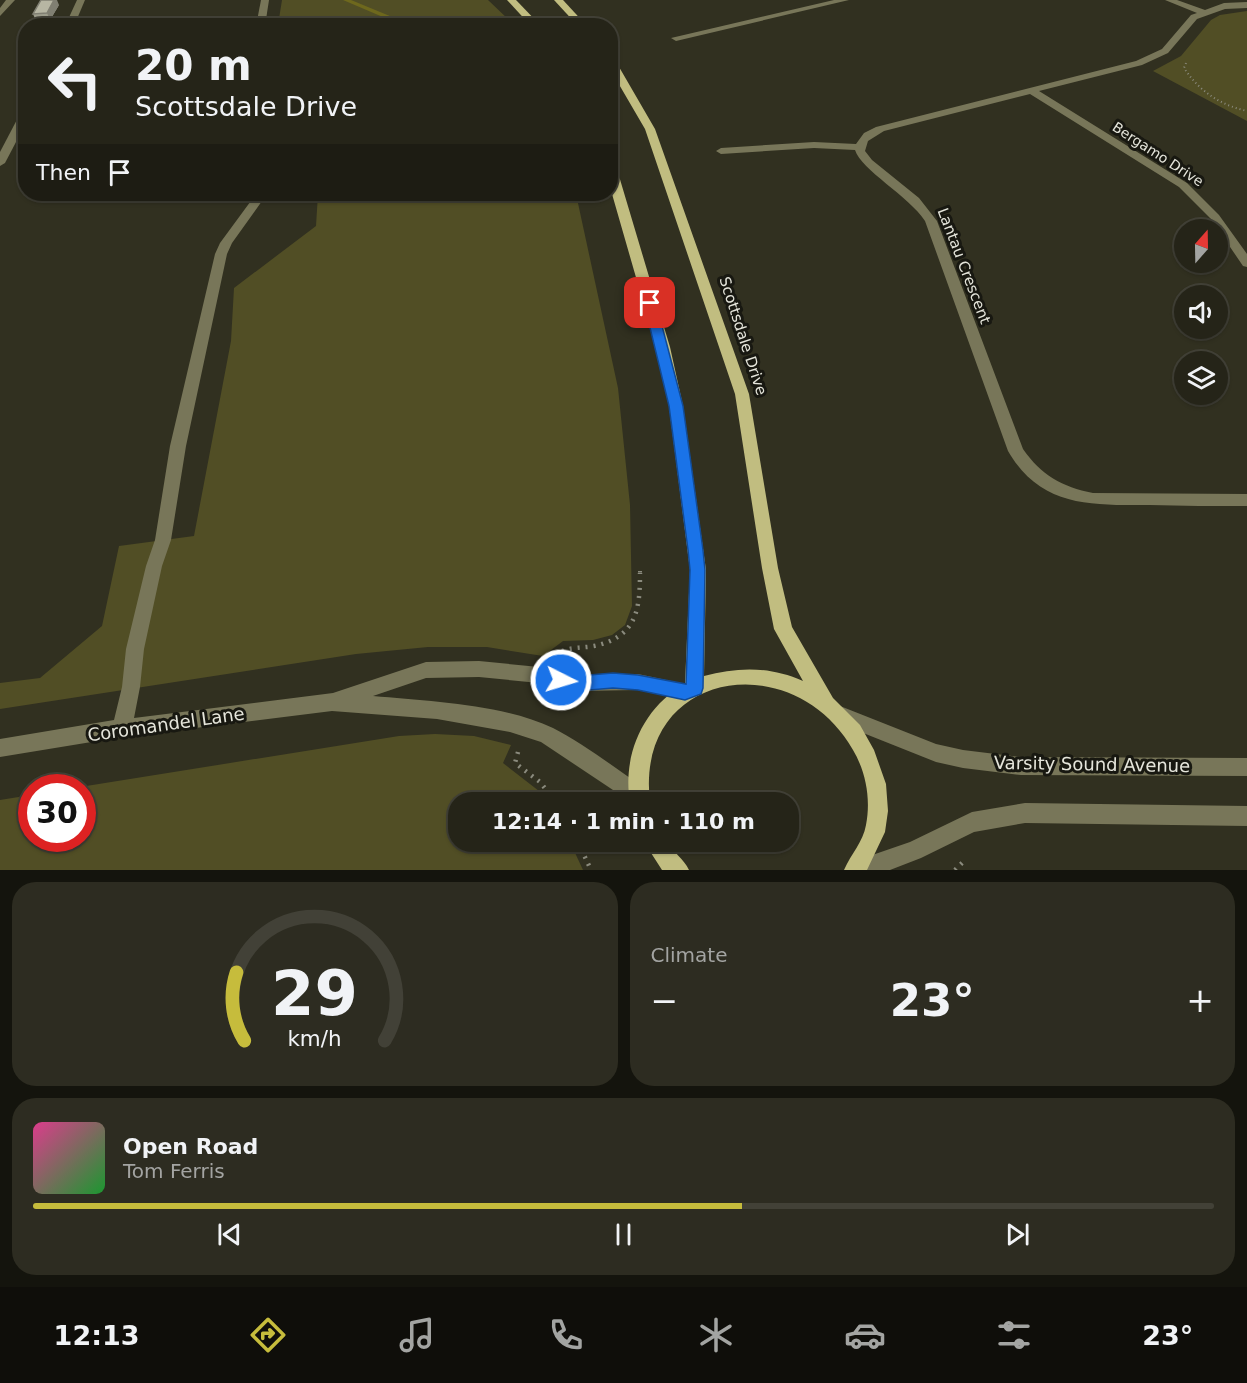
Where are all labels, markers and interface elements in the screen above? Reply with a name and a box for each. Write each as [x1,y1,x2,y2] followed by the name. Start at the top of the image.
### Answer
[135,41,252,90] text: 20 m
[36,42,114,120] icon: left
[135,91,357,122] text: Scottsdale Drive
[1110,119,1206,189] street label: Bergamo Drive
[103,156,136,189] icon: arrive
[36,160,91,185] text: Then
[934,206,994,327] street label: Lantau Crescent
[1174,219,1228,273] north arrow
[1174,219,1228,405] map controls
[715,275,771,397] street label: Scottsdale Drive
[624,277,675,328] pin
[1174,285,1228,339] button: sound
[633,286,666,319] icon: arrive
[1174,351,1228,405] button: layers
[529,648,593,712] position arrow
[86,703,246,745] street label: Coromandel Lane
[994,752,1190,776] street label: Varsity Sound Avenue
[18,774,96,852] speed limit sign: 30
[492,809,755,834] text: 12:14 · 1 min · 110 m
[651,943,727,967] text: Climate
[271,957,358,1030] text: 29
[890,974,975,1027] text: 23°
[651,981,678,1020] text: −
[1186,981,1214,1020] text: +
[288,1026,342,1051] text: km/h
[123,1134,258,1159] text: Open Road
[123,1159,225,1183] text: Tom Ferris
[213,1218,246,1251] icon: previous
[607,1218,640,1251] icon: pause
[1001,1218,1034,1251] icon: next
[247,1314,289,1356] icon: directions
[396,1314,438,1356] icon: music
[545,1314,587,1356] icon: phone
[695,1314,737,1356] icon: climate
[844,1314,886,1356] icon: car
[993,1314,1035,1356] icon: filters
[54,1320,140,1351] text: 12:13
[1142,1320,1193,1351] text: 23°

